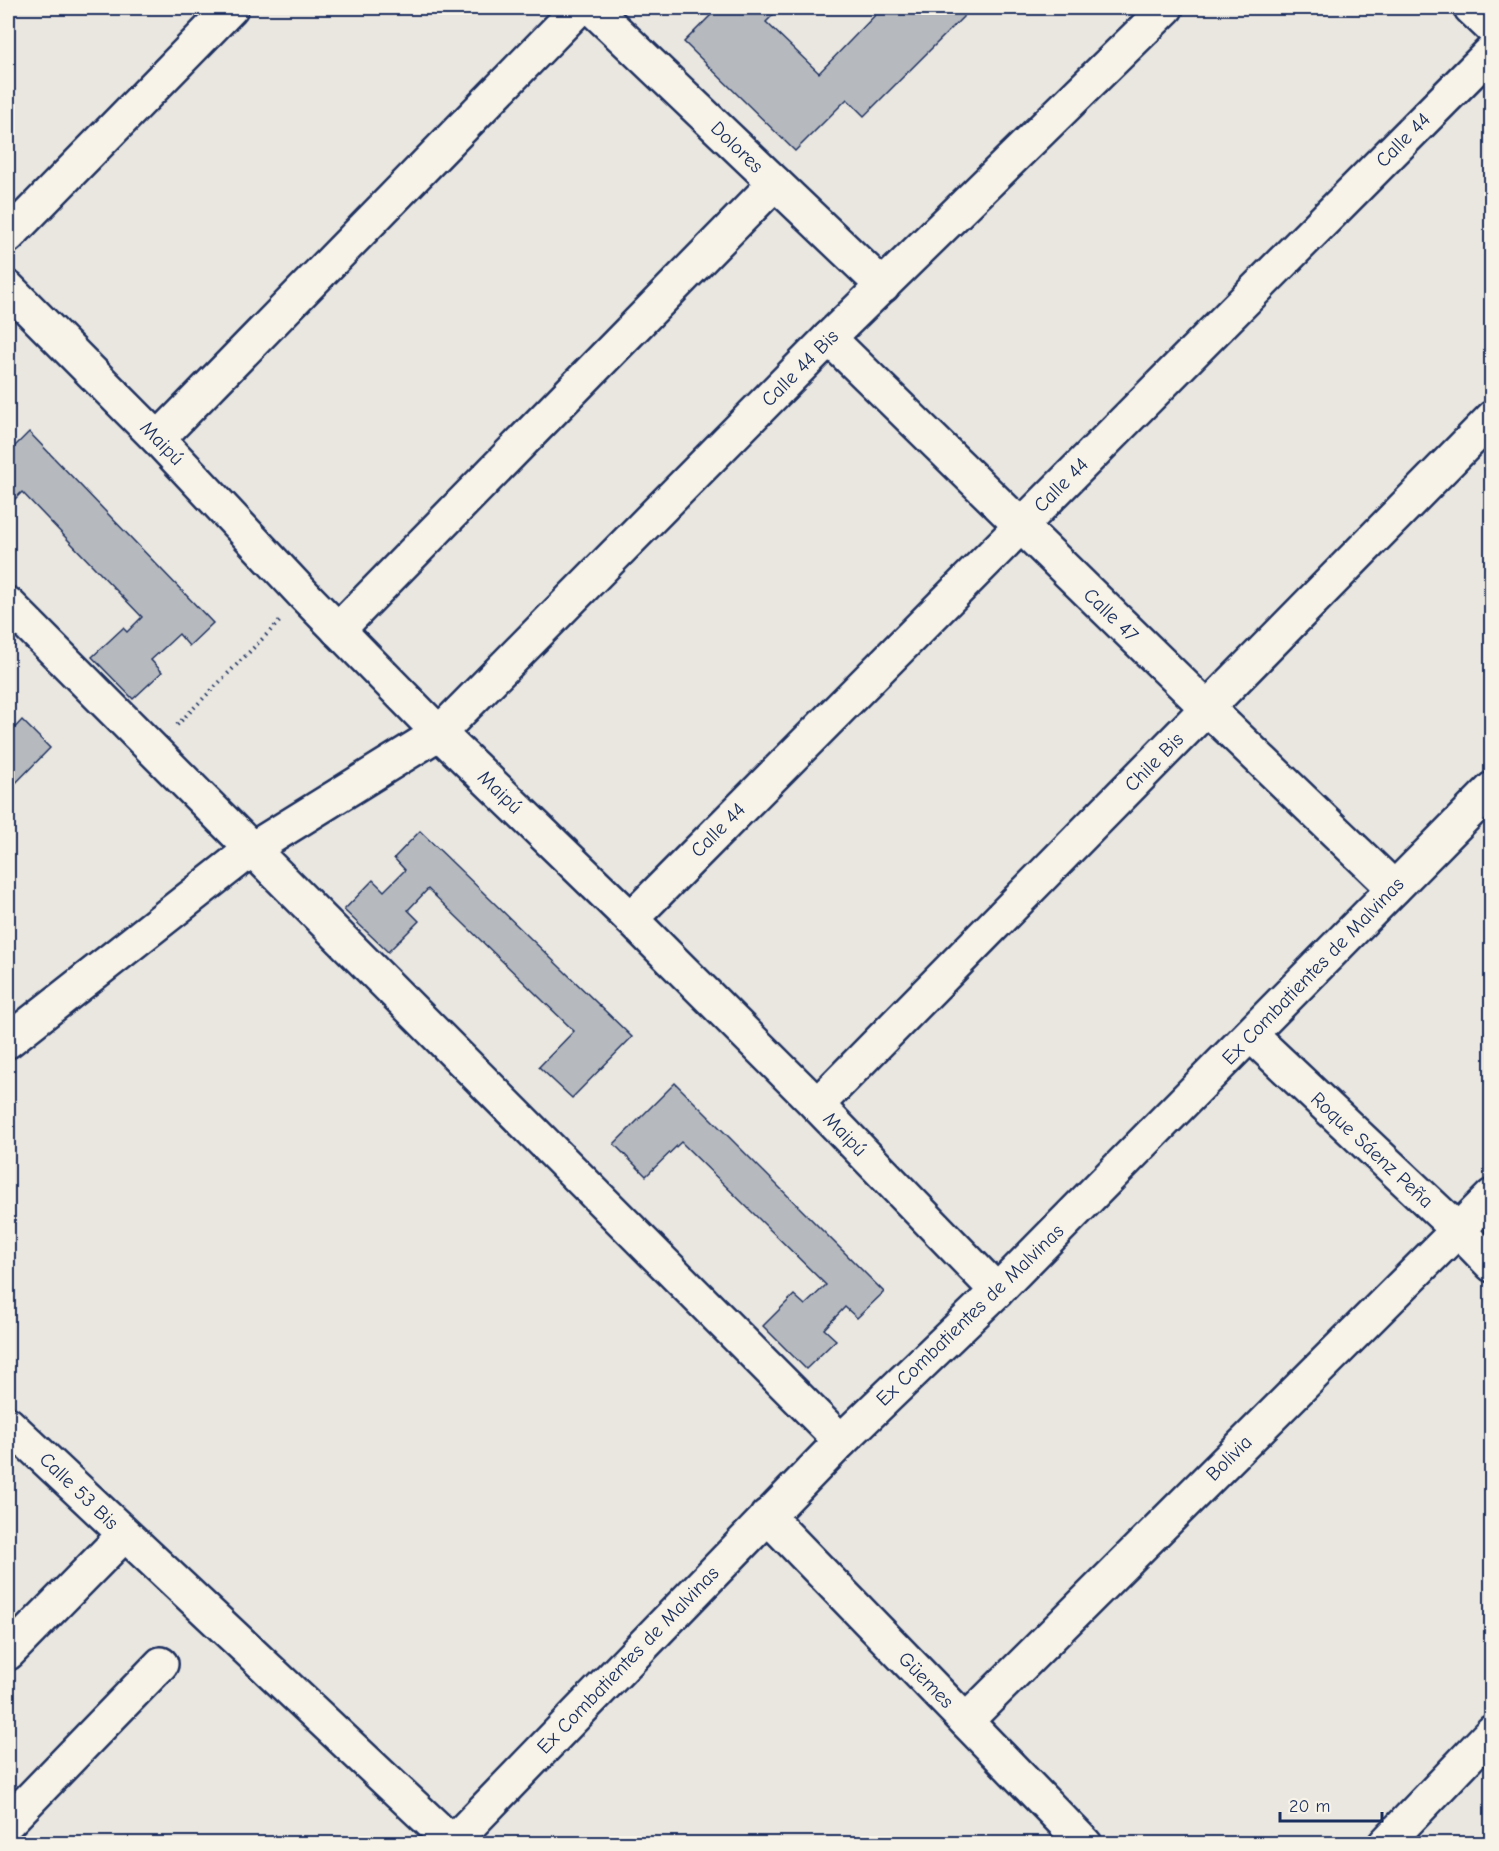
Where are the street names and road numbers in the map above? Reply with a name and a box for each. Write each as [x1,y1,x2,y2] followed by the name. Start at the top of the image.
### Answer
[1371,108,1435,172] street label: Calle 44
[706,116,768,178] street label: Dolores
[757,325,843,411] street label: Calle 44 Bis
[136,416,188,470] street label: Maipú
[1029,453,1093,517] street label: Calle 44
[1079,583,1144,647] street label: Calle 47
[1120,728,1188,796] street label: Chile Bis
[473,766,527,818] street label: Maipú
[686,798,750,862] street label: Calle 44
[1217,873,1409,1069] street label: Ex Combatientes de Malvinas
[1306,1087,1438,1213] street label: Roque Sáenz Peña
[819,1107,871,1161] street label: Maipú
[872,1219,1068,1411] street label: Ex Combatientes de Malvinas
[1201,1430,1257,1486] street label: Bolivia
[35,1448,123,1534] street label: Calle 53 Bis
[532,1562,724,1758] street label: Ex Combatientes de Malvinas
[894,1647,958,1713] street label: Güemes

